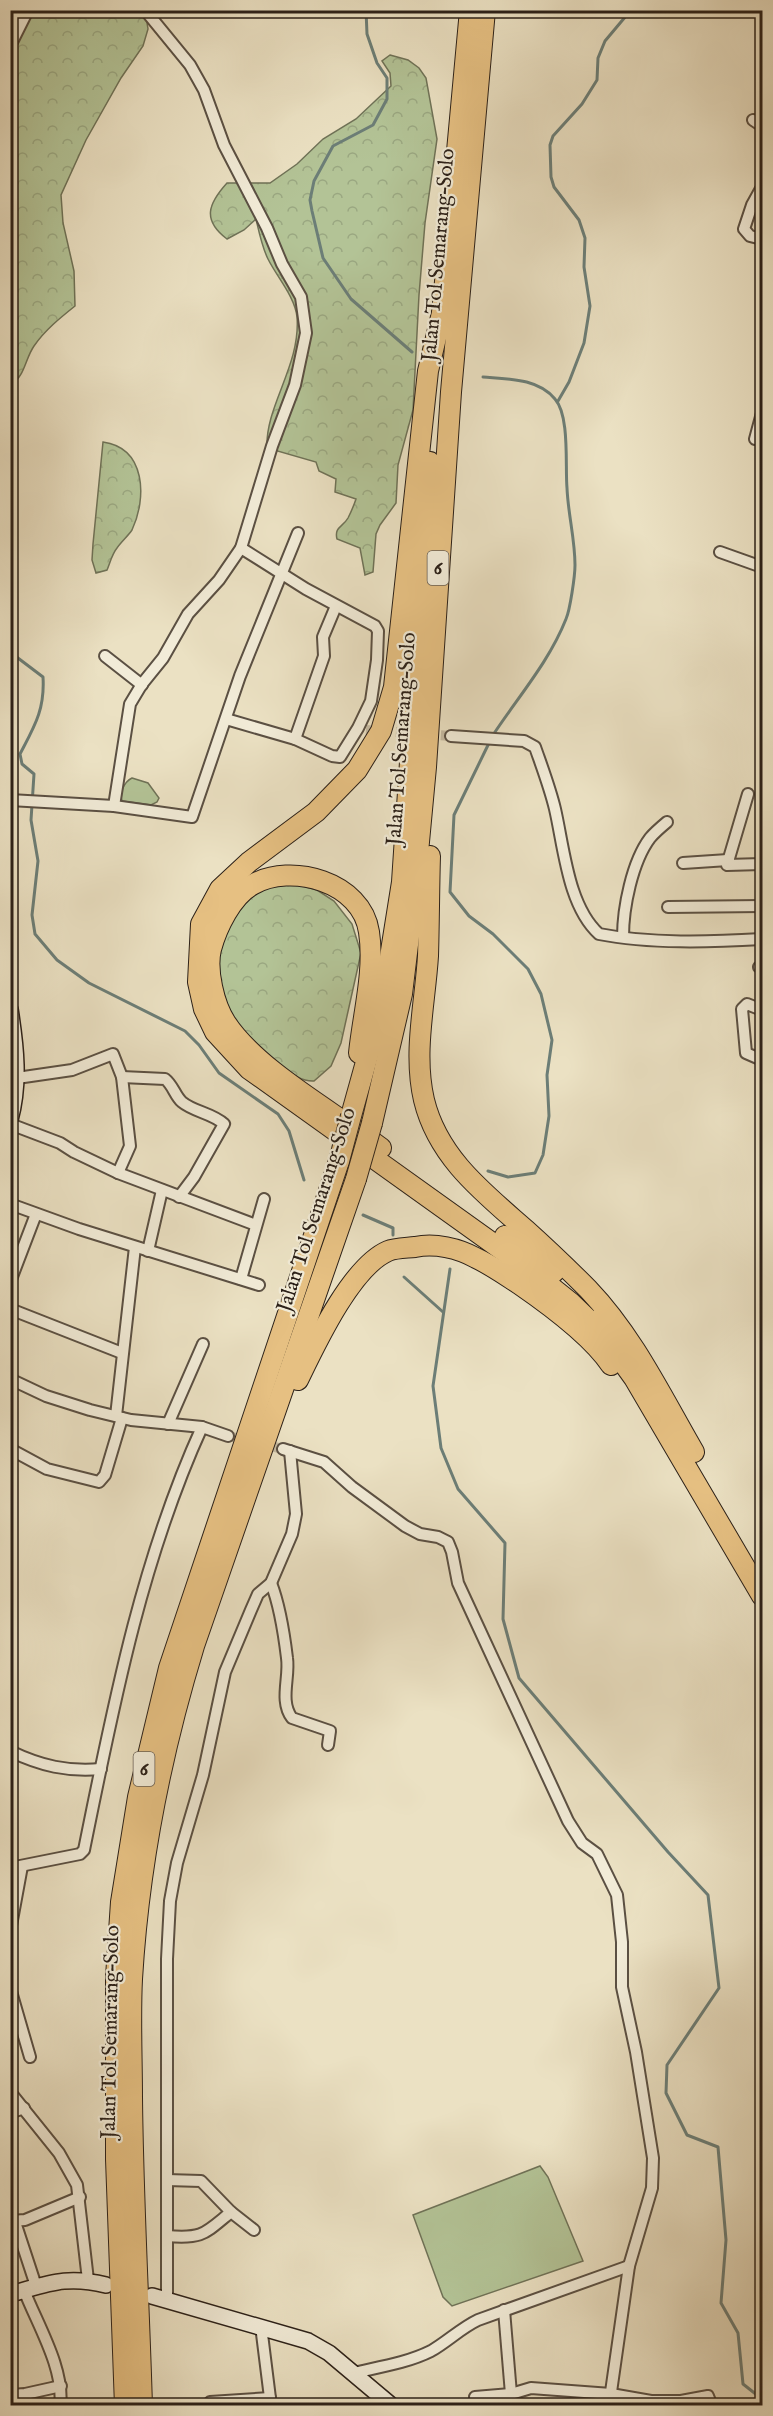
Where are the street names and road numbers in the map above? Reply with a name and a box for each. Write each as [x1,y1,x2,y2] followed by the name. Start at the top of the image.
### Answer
[416,147,462,365] street label: Jalan Tol Semarang–Solo
[428,551,448,585] road number: 6
[381,631,423,849] street label: Jalan Tol Semarang–Solo
[271,1104,363,1318] street label: Jalan Tol Semarang–Solo
[134,1752,154,1786] road number: 6
[96,1925,126,2141] street label: Jalan Tol Semarang–Solo

